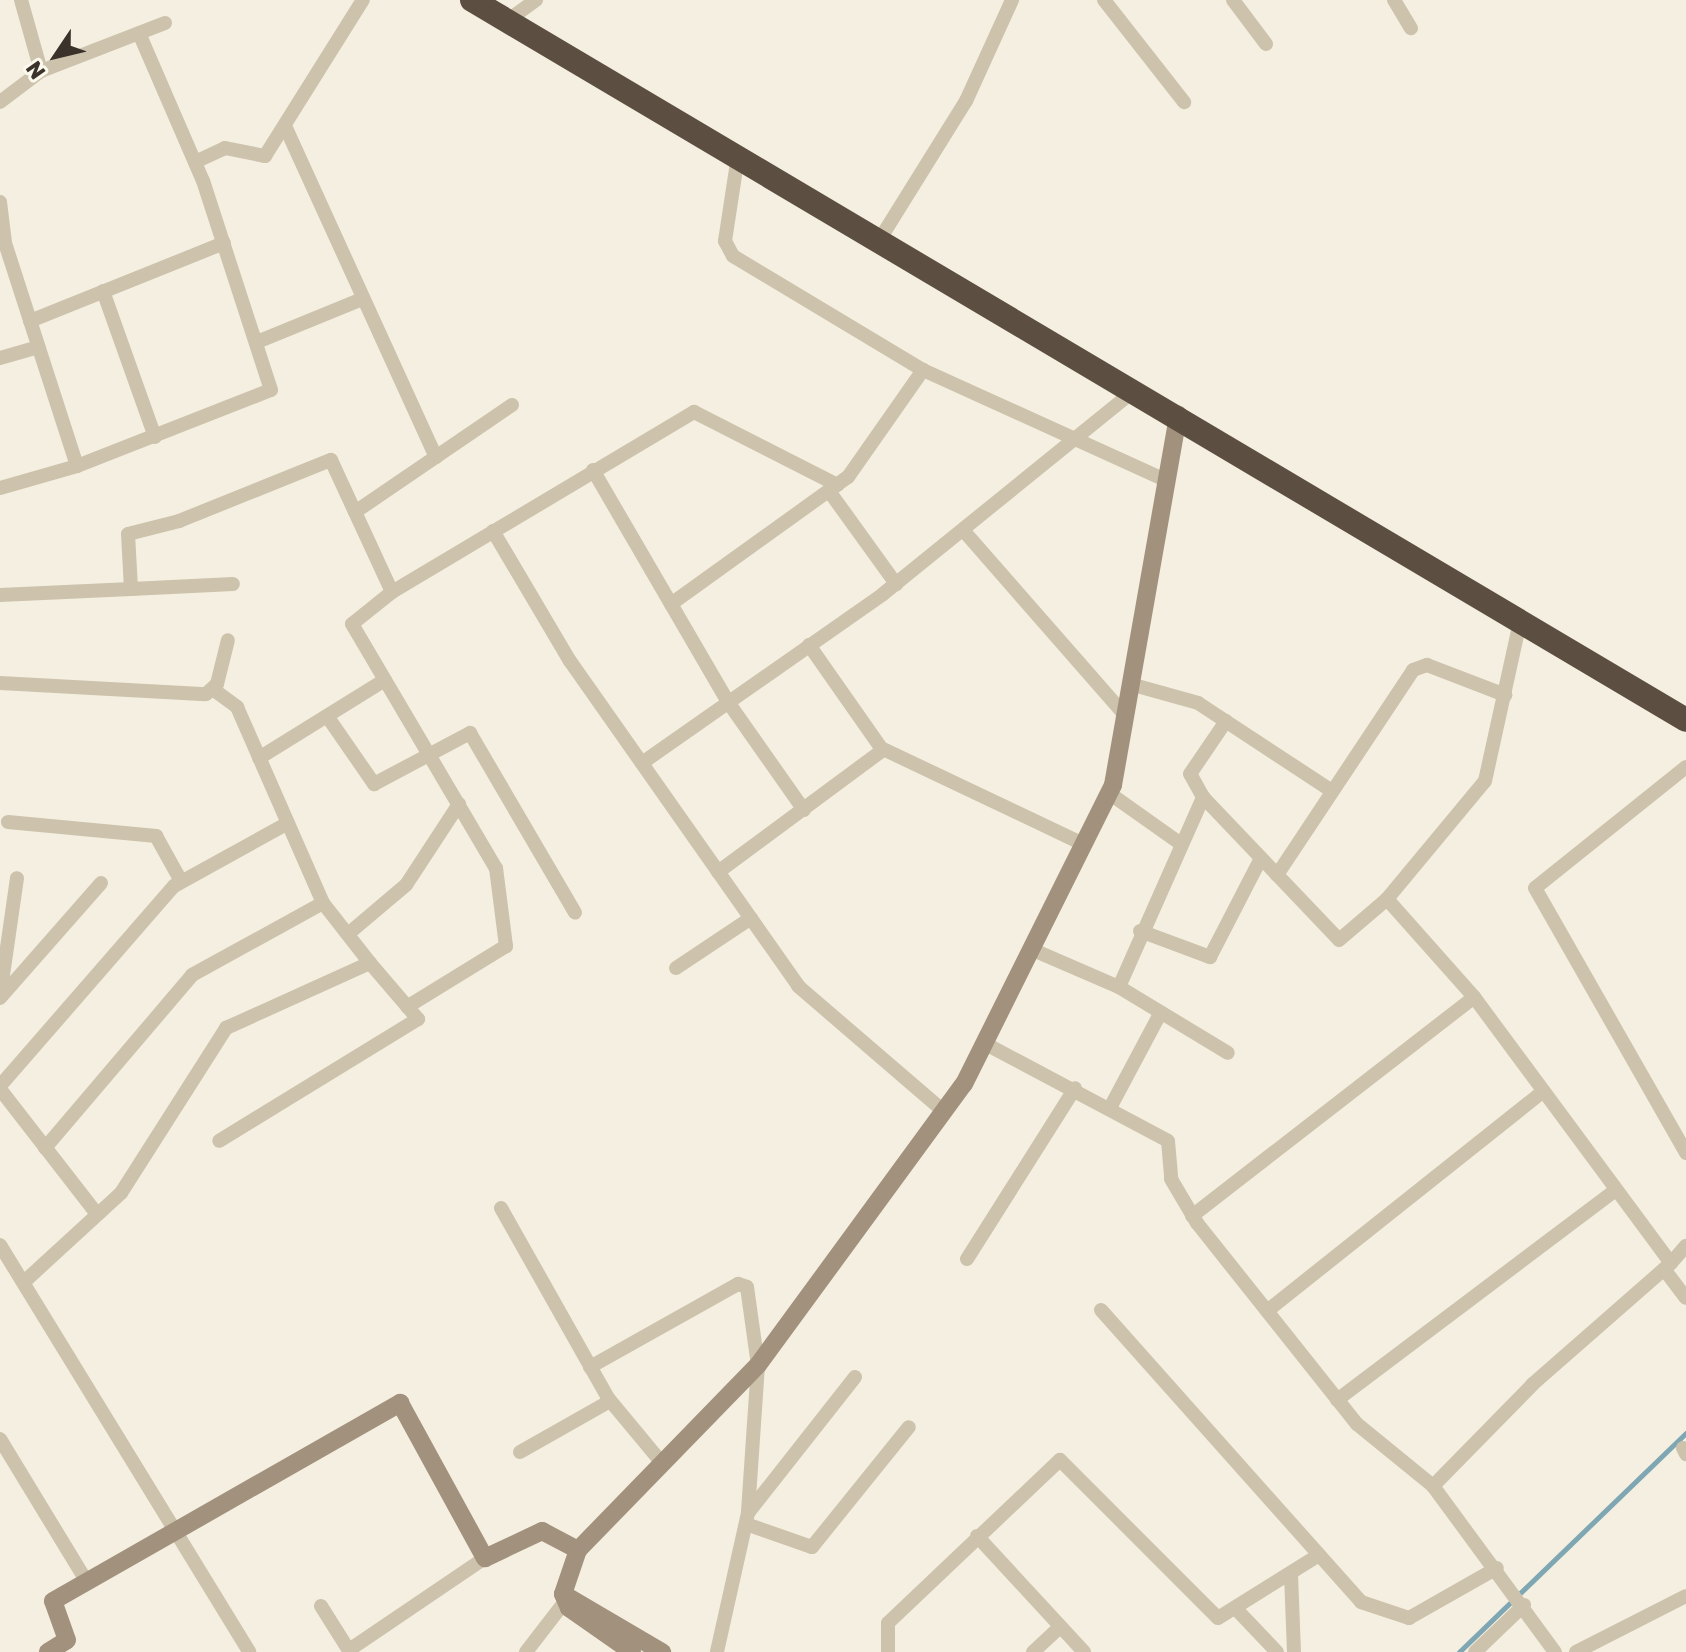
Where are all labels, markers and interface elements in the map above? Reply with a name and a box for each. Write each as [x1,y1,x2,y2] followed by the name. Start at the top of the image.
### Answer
[16,16,96,96] north arrow
[20,56,52,84] text: N

